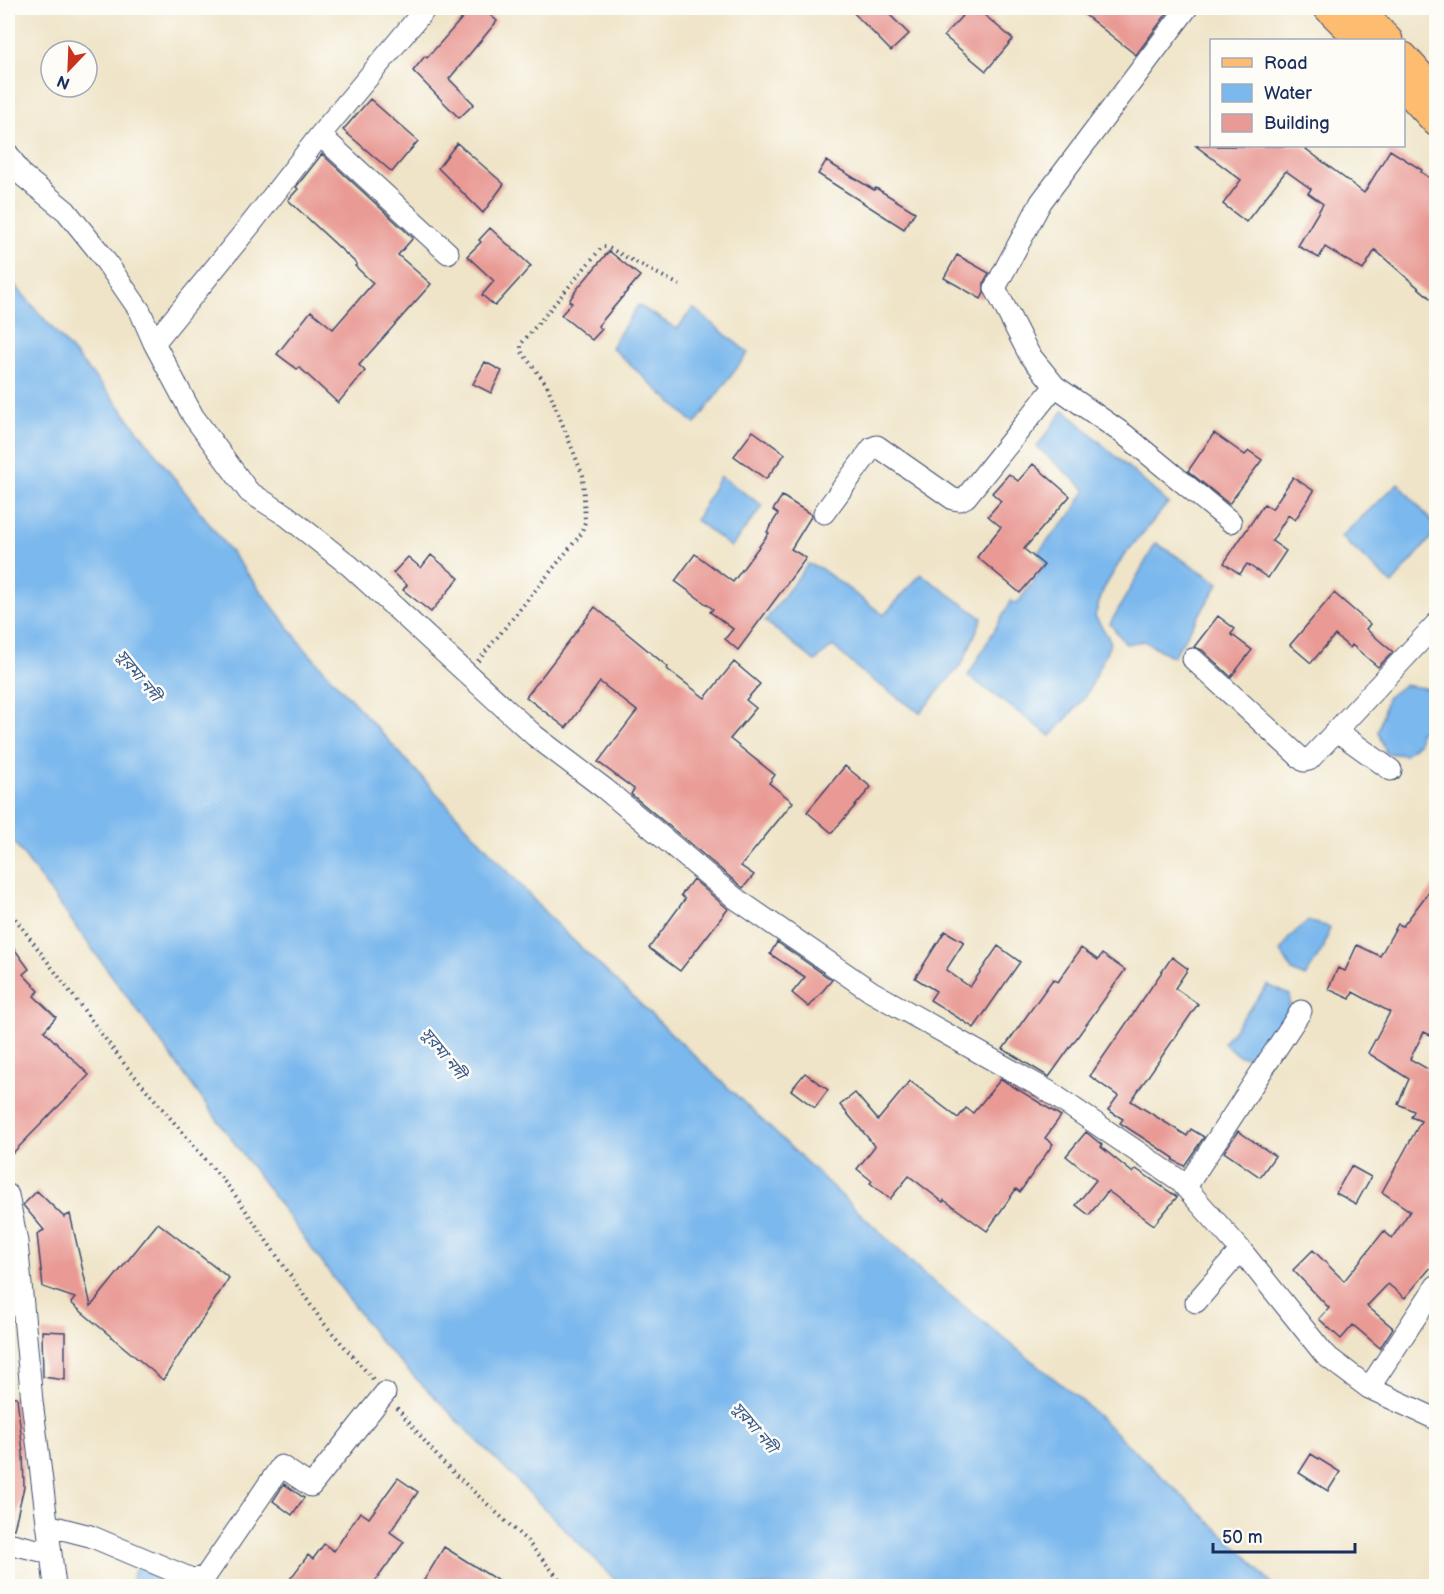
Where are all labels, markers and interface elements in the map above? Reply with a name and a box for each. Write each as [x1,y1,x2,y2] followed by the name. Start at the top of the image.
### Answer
[39,39,99,99] north arrow
[1210,39,1405,147] legend
[1264,53,1308,74] text: Road
[54,70,73,93] text: N
[1264,83,1312,104] text: Water
[1264,113,1330,134] text: Building
[112,646,167,708] water label: সুরমা নদী
[417,1024,472,1086] water label: সুরমা নদী
[727,1398,783,1459] water label: সুরমা নদী
[1213,1516,1356,1554] scale bar
[1222,1527,1263,1548] text: 50 m

